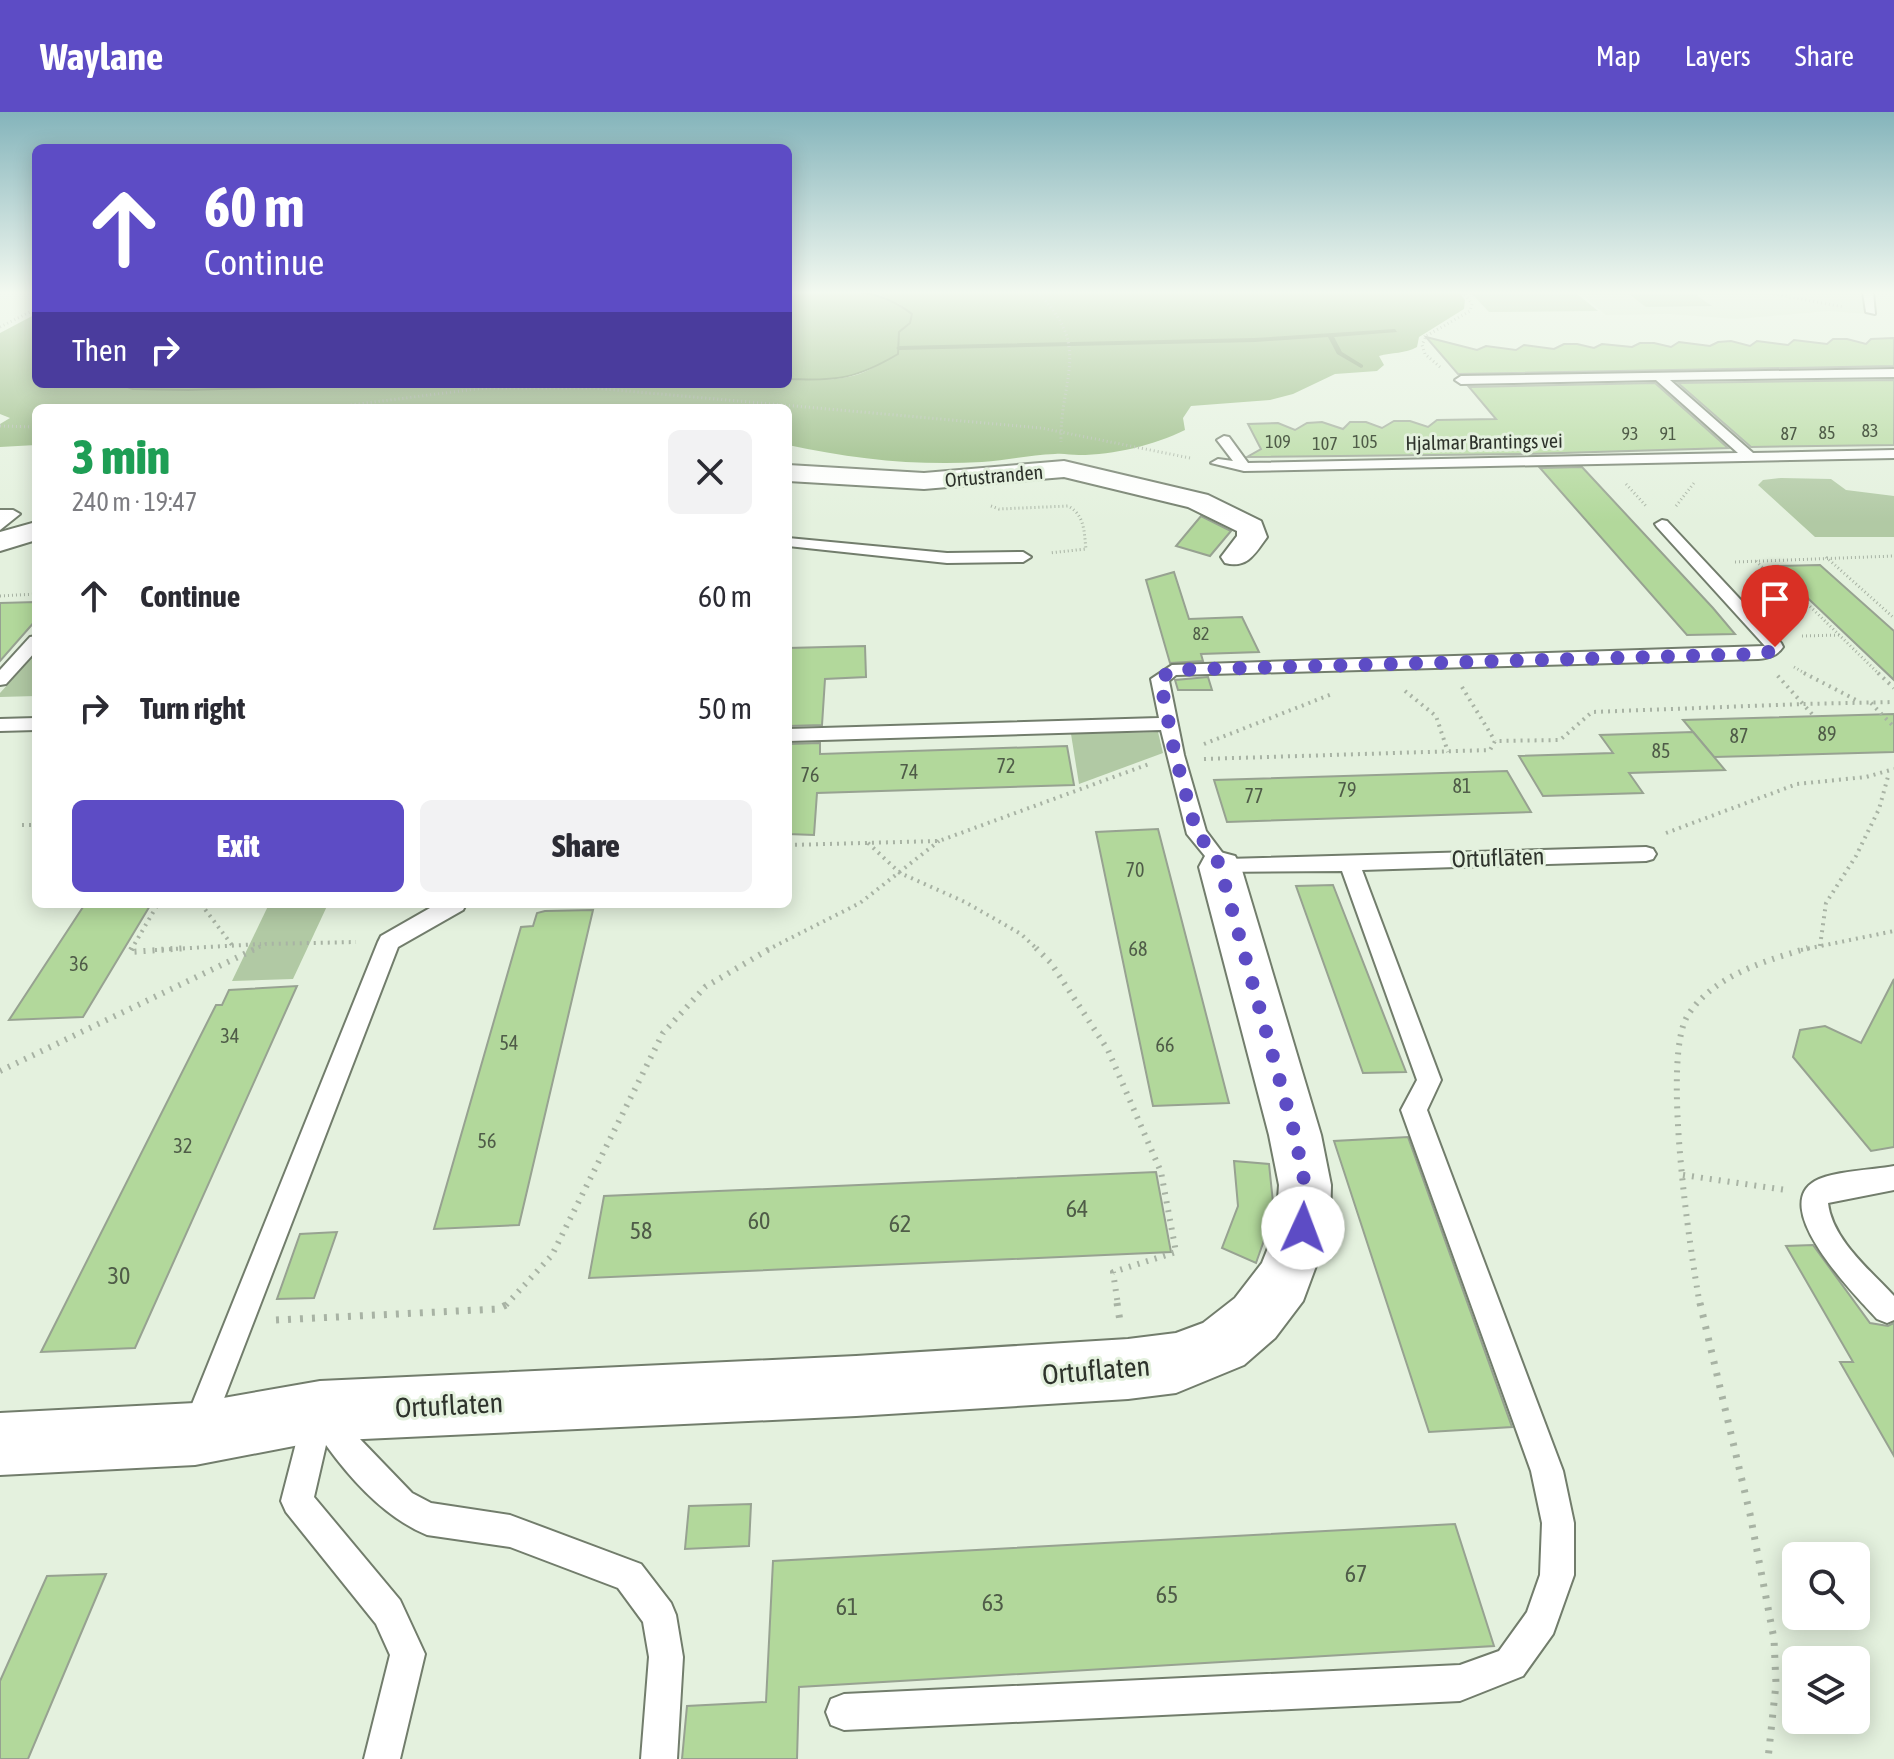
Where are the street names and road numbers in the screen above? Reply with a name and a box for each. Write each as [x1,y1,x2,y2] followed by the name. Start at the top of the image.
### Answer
[1405,429,1563,454] street label: Hjalmar Brantings vei
[944,460,1044,491] street label: Ortustranden
[1451,842,1545,873] street label: Ortuflaten
[1041,1349,1151,1391] street label: Ortuflaten
[394,1386,504,1424] street label: Ortuflaten

